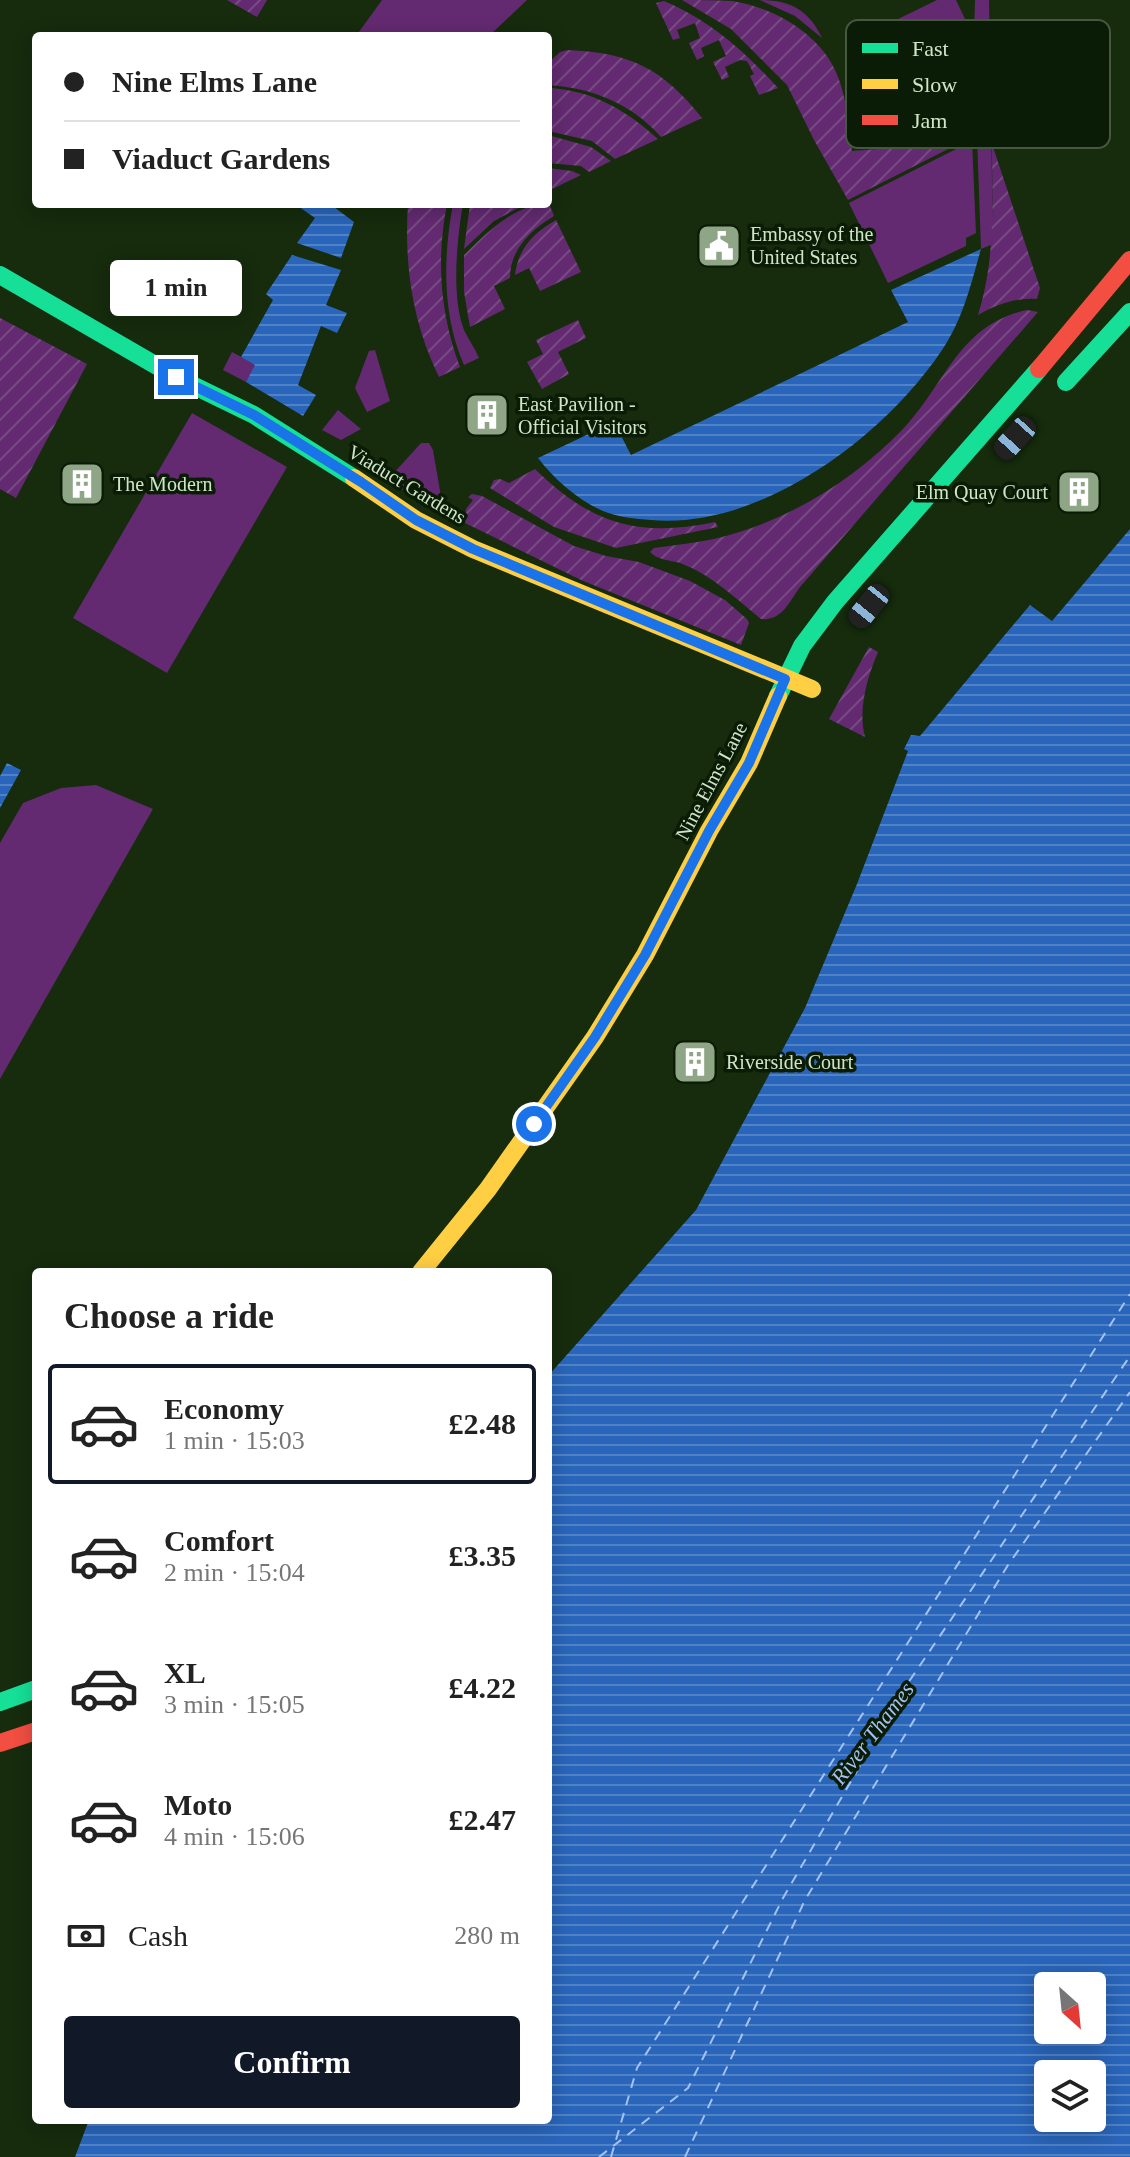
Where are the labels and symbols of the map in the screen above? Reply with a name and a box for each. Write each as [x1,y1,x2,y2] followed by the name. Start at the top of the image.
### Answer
[846,20,1110,148] legend
[912,36,949,61] text: Fast
[912,72,957,97] text: Slow
[912,108,947,133] text: Jam
[695,222,743,270] public building icon: Embassy of the United States
[750,223,873,268] place label: Embassy of the United States
[110,261,242,317] callout: 1 min
[158,359,194,395] route end
[463,391,511,439] building icon: East Pavilion - Official Visitors
[518,393,647,438] place label: East Pavilion - Official Visitors
[990,412,1040,464] car
[344,440,470,528] street label: Viaduct Gardens
[58,460,106,508] building icon: The Modern
[1055,468,1103,516] building icon: Elm Quay Court
[113,473,212,495] place label: The Modern
[916,481,1048,504] place label: Elm Quay Court
[845,580,893,632] car
[671,718,751,844] street label: Nine Elms Lane
[671,1038,719,1086] building icon: Riverside Court
[726,1051,854,1073] place label: Riverside Court
[516,1106,552,1142] route start
[825,1677,919,1790] water label: River Thames
[1034,1972,1106,2044] north arrow

